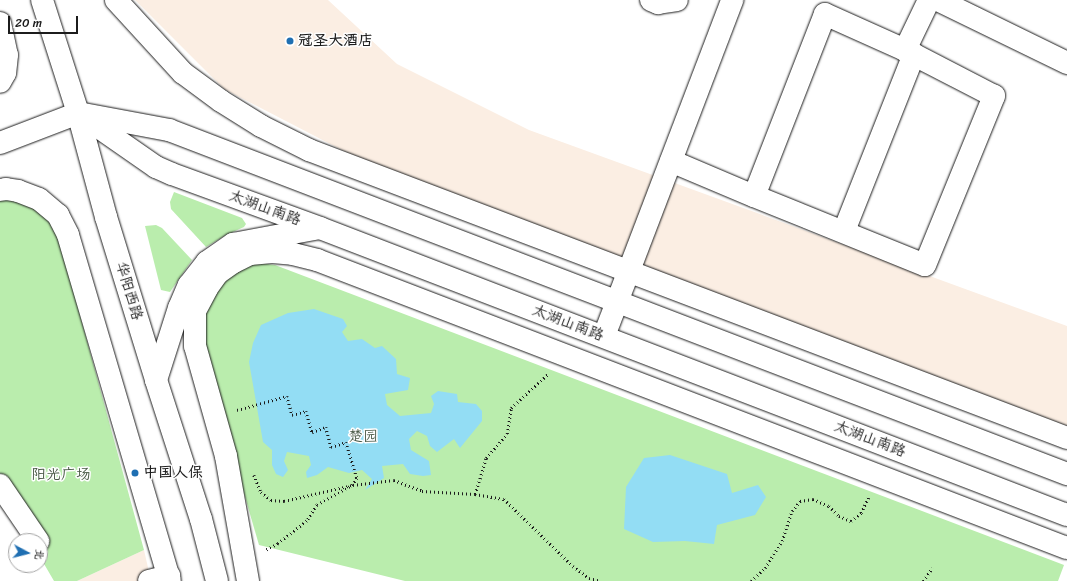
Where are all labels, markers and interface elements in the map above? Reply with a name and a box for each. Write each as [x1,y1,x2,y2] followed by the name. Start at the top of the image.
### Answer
[10,8,80,34] scale bar
[15,12,42,34] text: 20 m
[298,32,373,50] place label: 冠圣大酒店
[285,36,295,46] marker: 冠圣大酒店
[227,187,303,229] street label: 太湖山南路
[112,260,146,322] street label: 华阳西路
[530,301,606,345] street label: 太湖山南路
[832,417,908,461] street label: 太湖山南路
[348,428,378,446] park label: 楚园
[143,464,203,482] place label: 中国人保
[31,466,91,484] park label: 阳光广场
[130,468,140,478] marker: 中国人保
[8,533,48,573] north arrow
[29,548,50,561] text: 北

